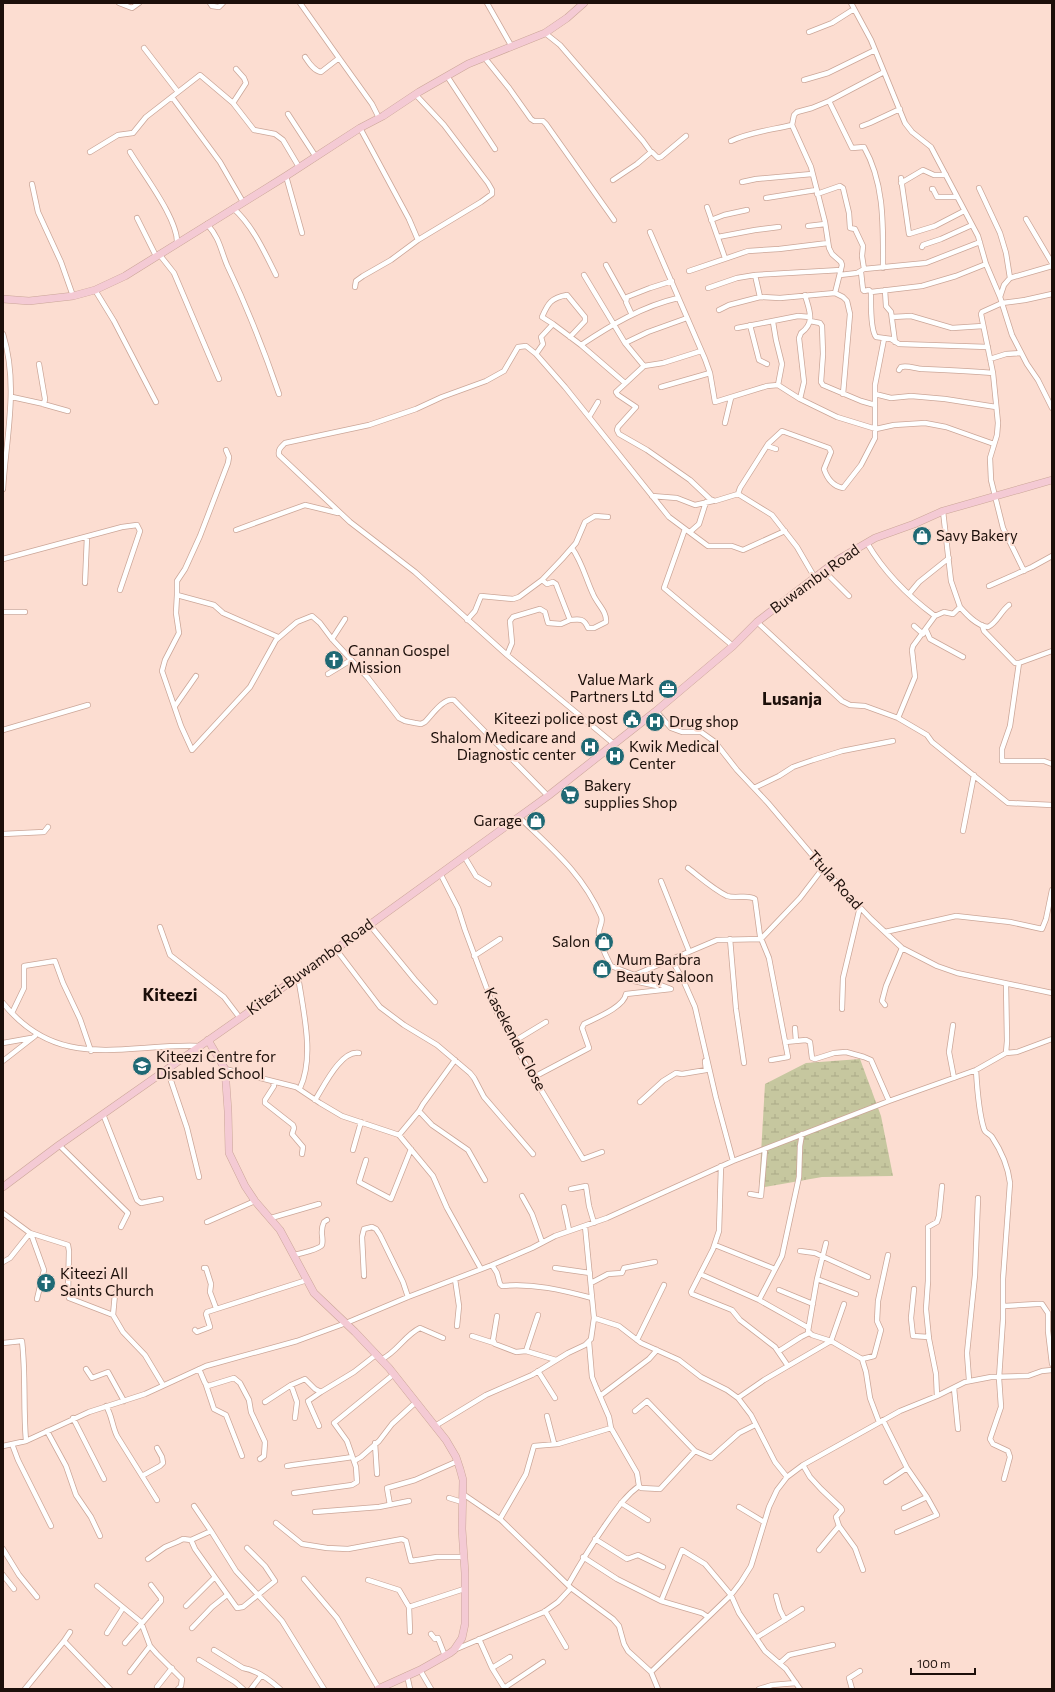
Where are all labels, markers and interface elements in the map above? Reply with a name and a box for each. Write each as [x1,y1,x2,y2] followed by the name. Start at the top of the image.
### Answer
[911,525,933,547] shop icon: Savy Bakery
[936,526,1018,544] place label: Savy Bakery
[766,540,863,617] street label: Buwambu Road
[348,641,450,676] place label: Cannan Gospel Mission
[323,649,345,671] church icon: Cannan Gospel Mission
[570,670,654,705] place label: Value Mark Partners Ltd
[657,678,679,700] office icon: Value Mark Partners Ltd
[762,688,822,709] district label: Lusanja
[621,708,643,730] public building icon: Kiteezi police post
[494,709,618,727] place label: Kiteezi police post
[644,711,666,733] hospital icon: Drug shop
[669,712,739,730] place label: Drug shop
[430,728,576,763] place label: Shalom Medicare and Diagnostic center
[579,736,601,758] hospital icon: Shalom Medicare and Diagnostic center
[629,737,719,772] place label: Kwik Medical Center
[604,745,626,767] hospital icon: Kwik Medical Center
[584,776,678,811] place label: Bakery supplies Shop
[559,784,581,806] supermarket icon: Bakery supplies Shop
[525,810,547,832] shop icon: Garage
[474,811,522,829] place label: Garage
[804,846,867,913] street label: Ttula Road
[243,914,376,1018] street label: Kitezi-Buwambo Road
[593,931,615,953] shop icon: Salon
[552,932,590,950] place label: Salon
[616,950,714,985] place label: Mum Barbra Beauty Saloon
[591,958,613,980] shop icon: Mum Barbra Beauty Saloon
[142,984,198,1005] district label: Kiteezi
[481,984,551,1093] street label: Kasekende Close
[156,1047,276,1082] place label: Kiteezi Centre for Disabled School
[131,1055,153,1077] school or university icon: Kiteezi Centre for Disabled School
[60,1264,154,1299] place label: Kiteezi All Saints Church
[35,1272,57,1294] church icon: Kiteezi All Saints Church
[911,1650,975,1676] scale bar
[917,1656,951,1670] text: 100 m

